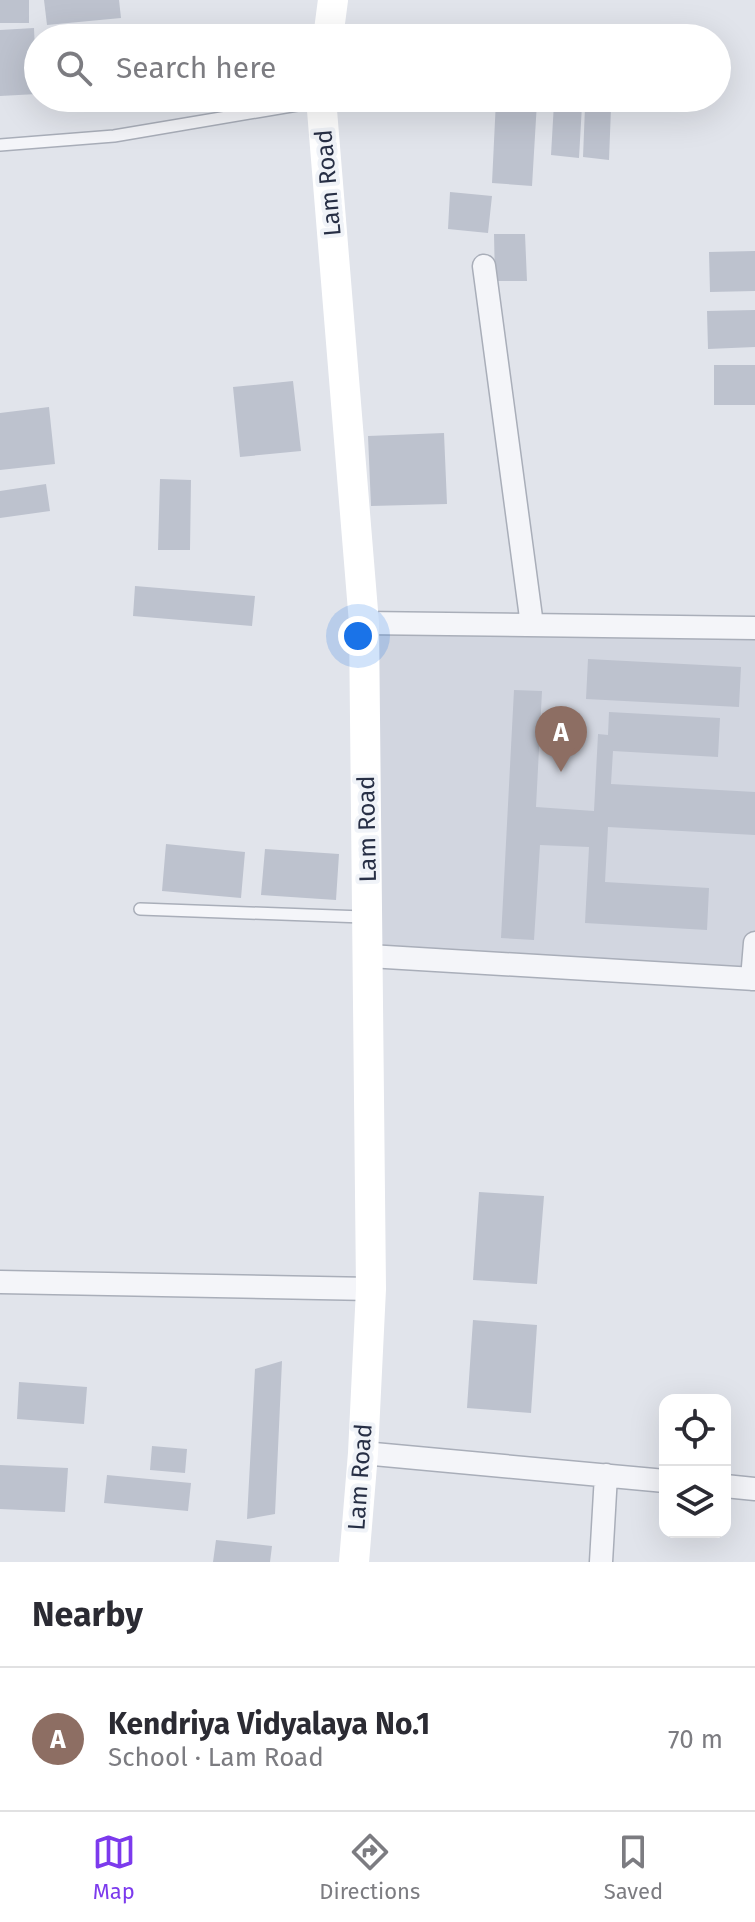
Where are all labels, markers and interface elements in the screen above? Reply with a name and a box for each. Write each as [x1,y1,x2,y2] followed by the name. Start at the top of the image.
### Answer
[24,24,731,112] search box
[52,46,96,90] icon: search
[116,50,276,86] text: Search here
[309,128,347,238] street label: Lam Road
[338,616,378,656] your location
[535,706,587,772] pin: A
[352,775,382,883] street label: Lam Road
[659,1394,731,1538] map controls
[659,1394,731,1466] button: locate
[342,1423,378,1531] street label: Lam Road
[659,1466,731,1538] button: layers
[32,1594,143,1635] text: Nearby
[108,1706,430,1742] text: Kendriya Vidyalaya No.1
[50,1724,66,1755] text: A
[668,1724,723,1755] text: 70 m
[108,1742,324,1773] text: School · Lam Road
[92,1830,136,1905] tab: Map
[319,1830,420,1905] tab: Directions
[604,1830,663,1905] tab: Saved

